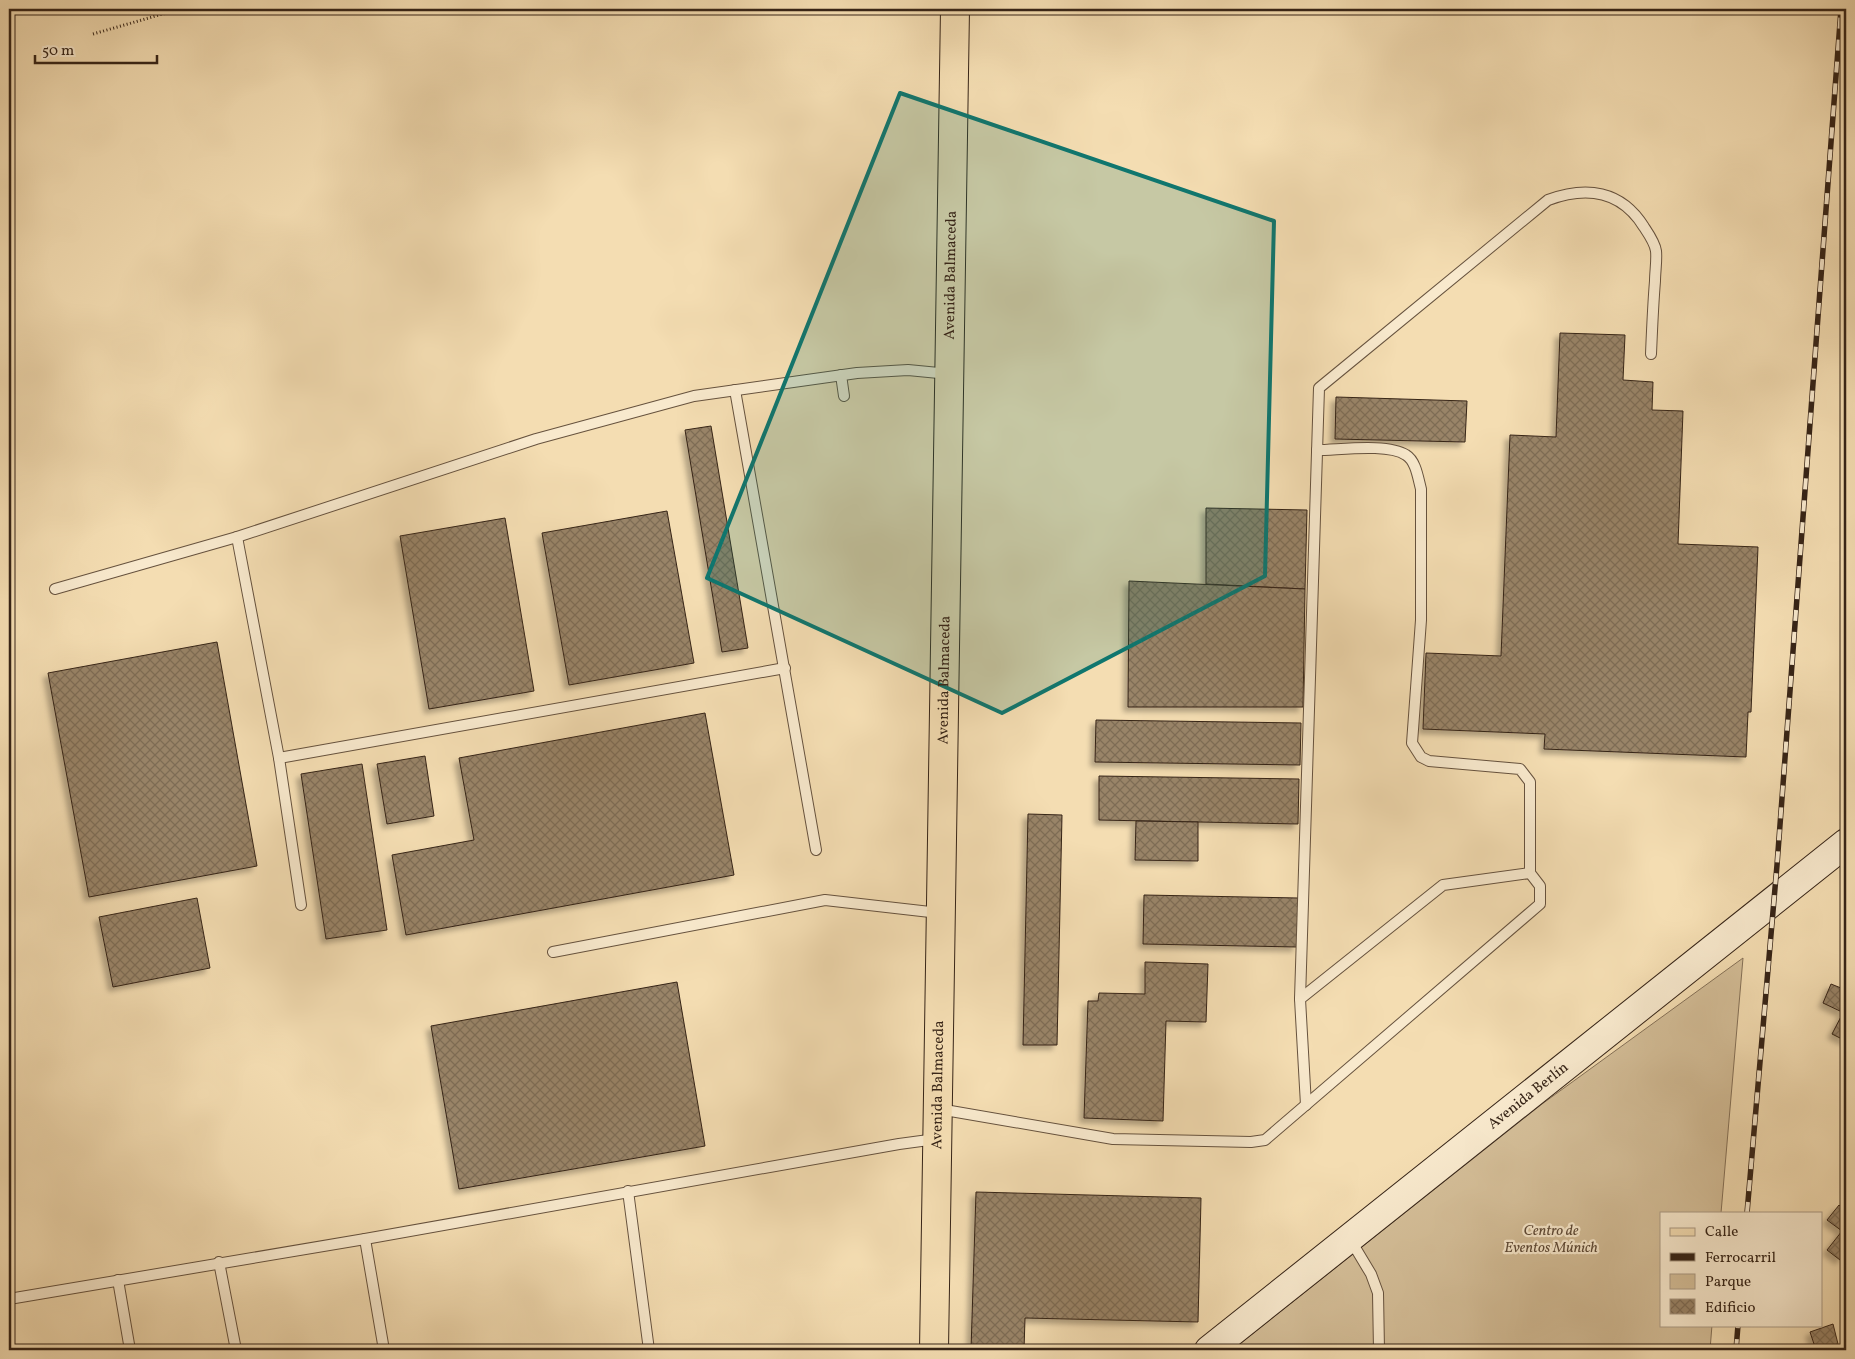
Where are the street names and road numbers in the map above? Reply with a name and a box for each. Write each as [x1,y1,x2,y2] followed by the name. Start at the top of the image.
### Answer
[939,211,962,340] street label: Avenida Balmaceda
[933,615,956,745] street label: Avenida Balmaceda
[927,1020,950,1150] street label: Avenida Balmaceda
[1483,1057,1573,1135] street label: Avenida Berlín

